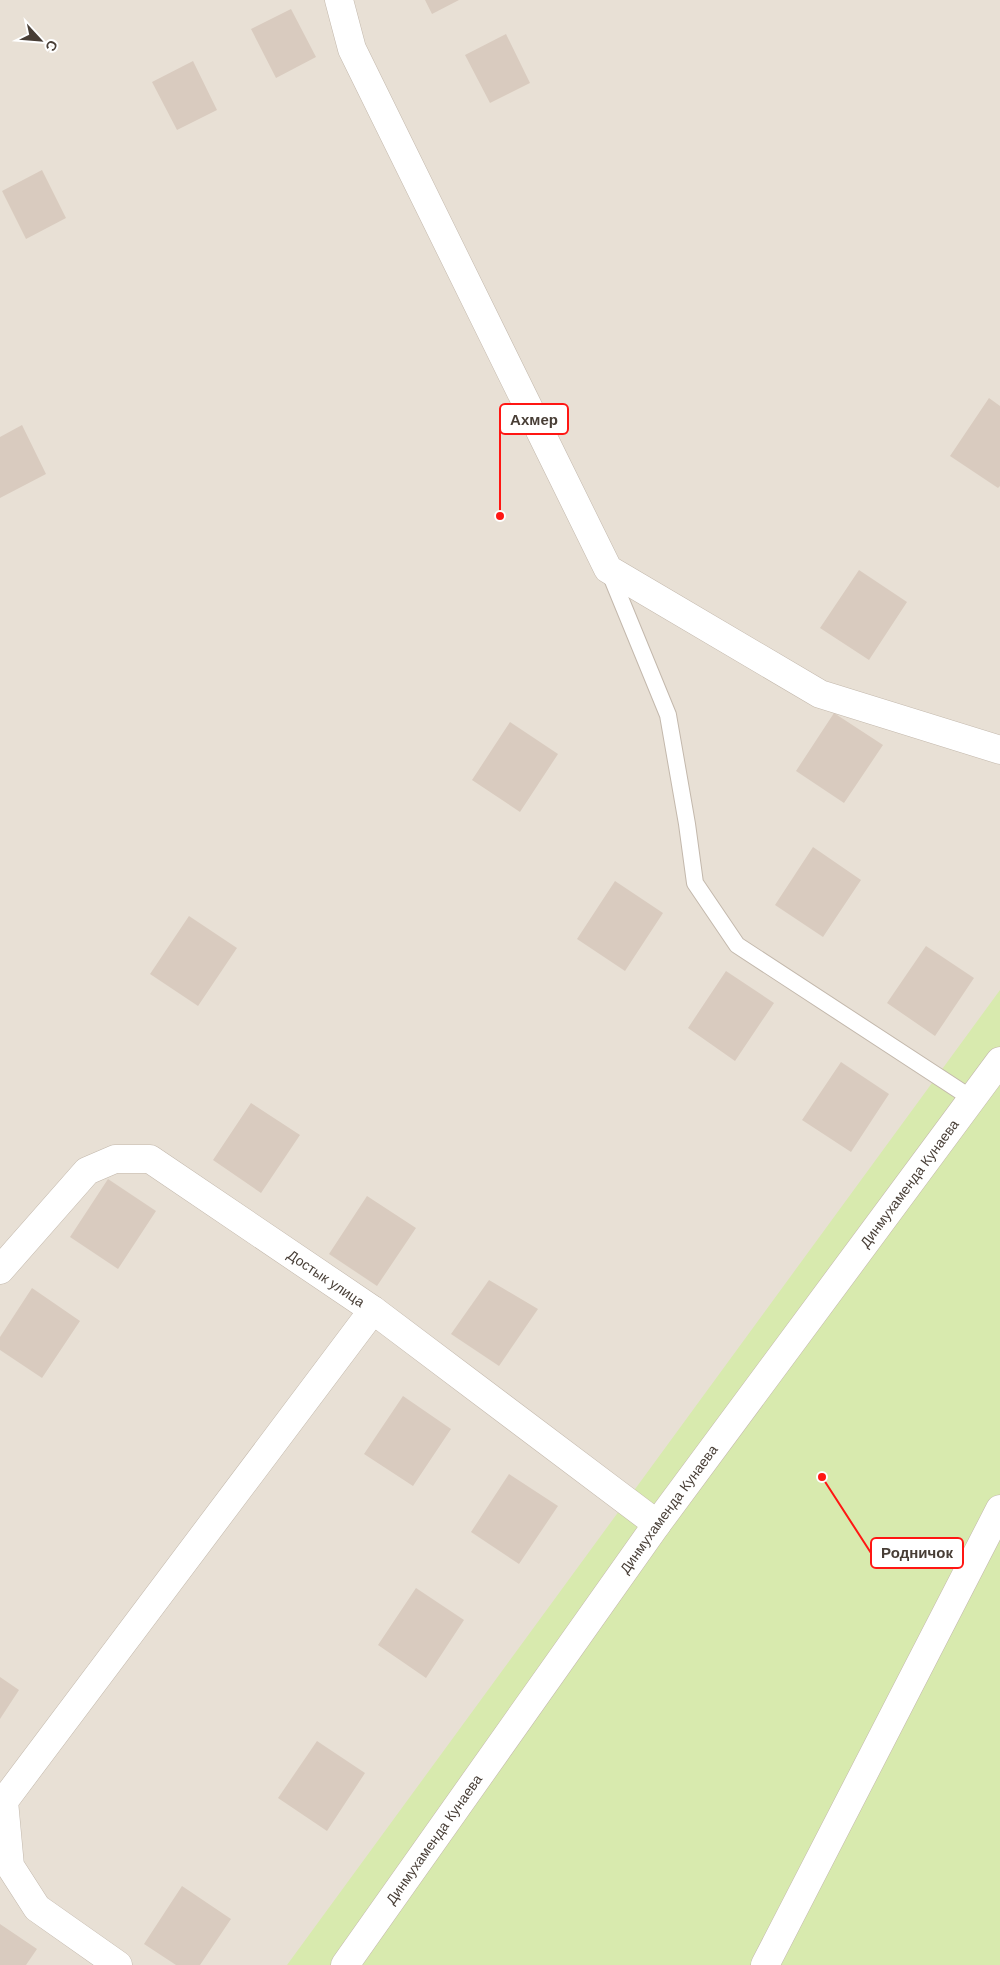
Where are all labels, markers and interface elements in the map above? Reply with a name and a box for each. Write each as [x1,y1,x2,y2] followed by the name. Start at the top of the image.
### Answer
[15,15,65,65] north arrow
[42,38,61,54] text: С
[500,404,568,434] callout: Ахмер
[510,411,558,428] text: Ахмер
[857,1116,962,1251] street label: Динмухаменда Кунаева
[285,1247,368,1310] street label: Достык улица
[617,1442,721,1577] street label: Динмухаменда Кунаева
[871,1538,963,1568] callout: Родничок
[881,1544,953,1561] text: Родничок
[383,1771,485,1907] street label: Динмухаменда Кунаева

